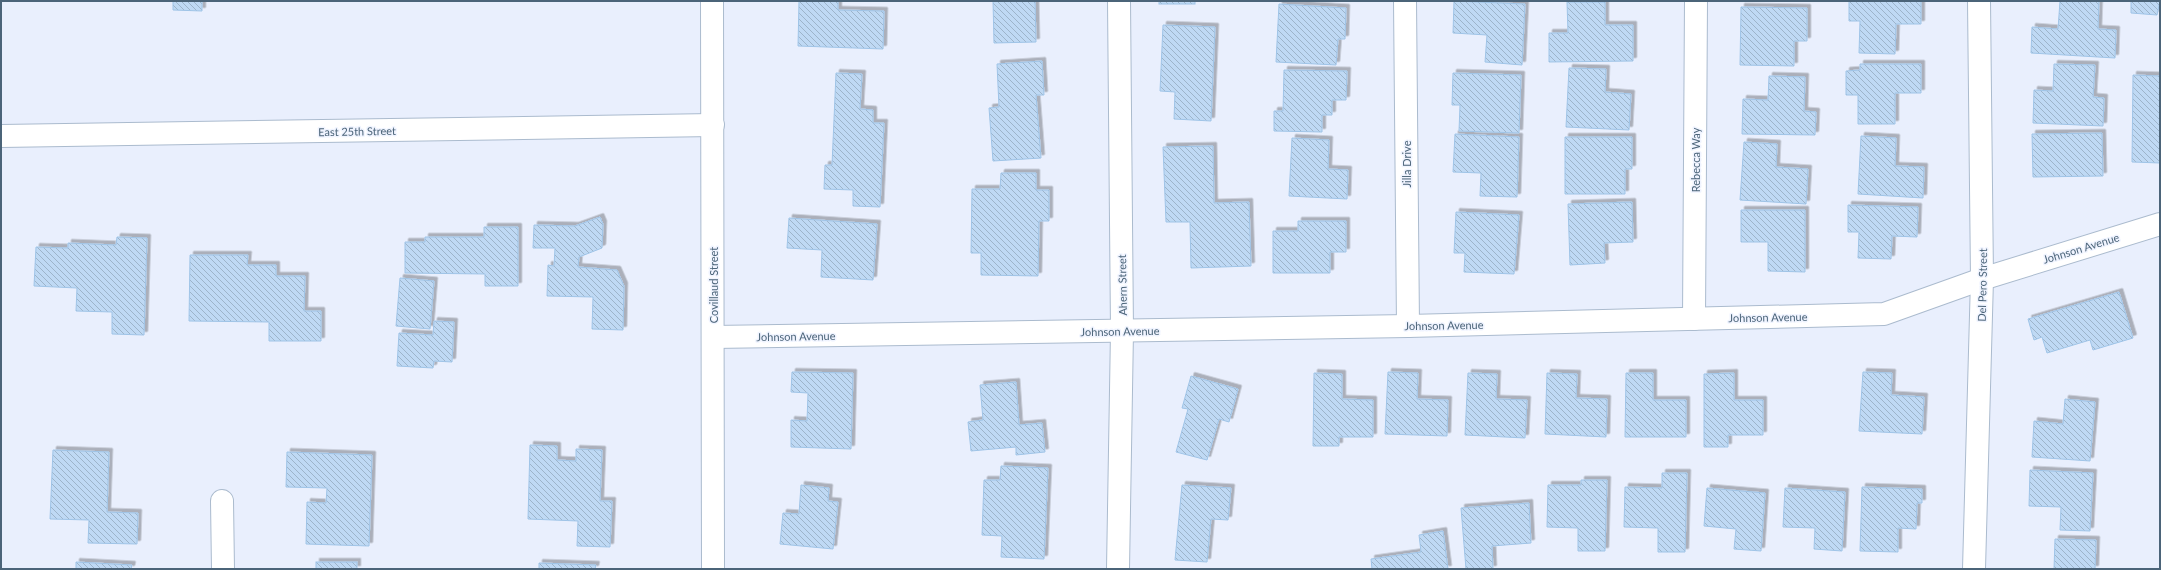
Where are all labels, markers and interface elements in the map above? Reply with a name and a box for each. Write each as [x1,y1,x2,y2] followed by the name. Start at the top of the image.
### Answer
[318,124,396,138] street label: East 25th Street
[1689,127,1702,192] street label: Rebecca Way
[1400,140,1413,187] street label: Jilla Drive
[2041,230,2121,266] street label: Johnson Avenue
[707,247,720,323] street label: Covillaud Street
[1975,248,1989,322] street label: Del Pero Street
[1115,254,1129,316] street label: Ahern Street
[1728,310,1808,324] street label: Johnson Avenue
[1404,318,1484,332] street label: Johnson Avenue
[1080,324,1160,338] street label: Johnson Avenue
[756,329,836,343] street label: Johnson Avenue

